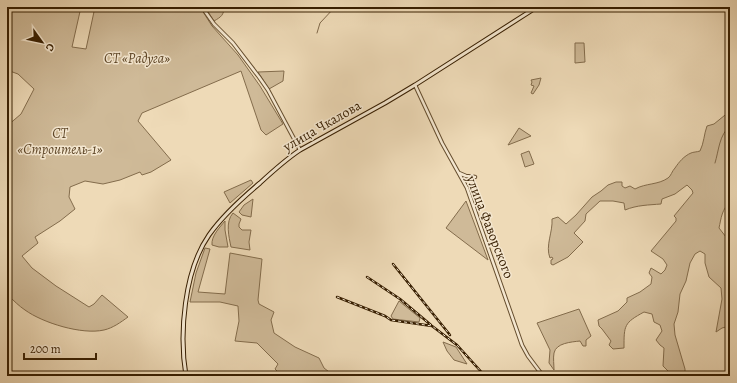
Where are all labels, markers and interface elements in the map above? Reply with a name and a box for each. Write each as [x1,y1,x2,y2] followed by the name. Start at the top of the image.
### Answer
[22,22,62,62] north arrow
[42,40,58,54] text: С
[104,49,170,68] park label: СТ «Радуга»
[279,96,365,157] street label: улица Чкалова
[18,124,103,159] park label: СТ «Строитель-1»
[461,172,518,281] street label: улица Фаворского
[24,335,96,361] scale bar
[30,341,61,357] text: 200 m

